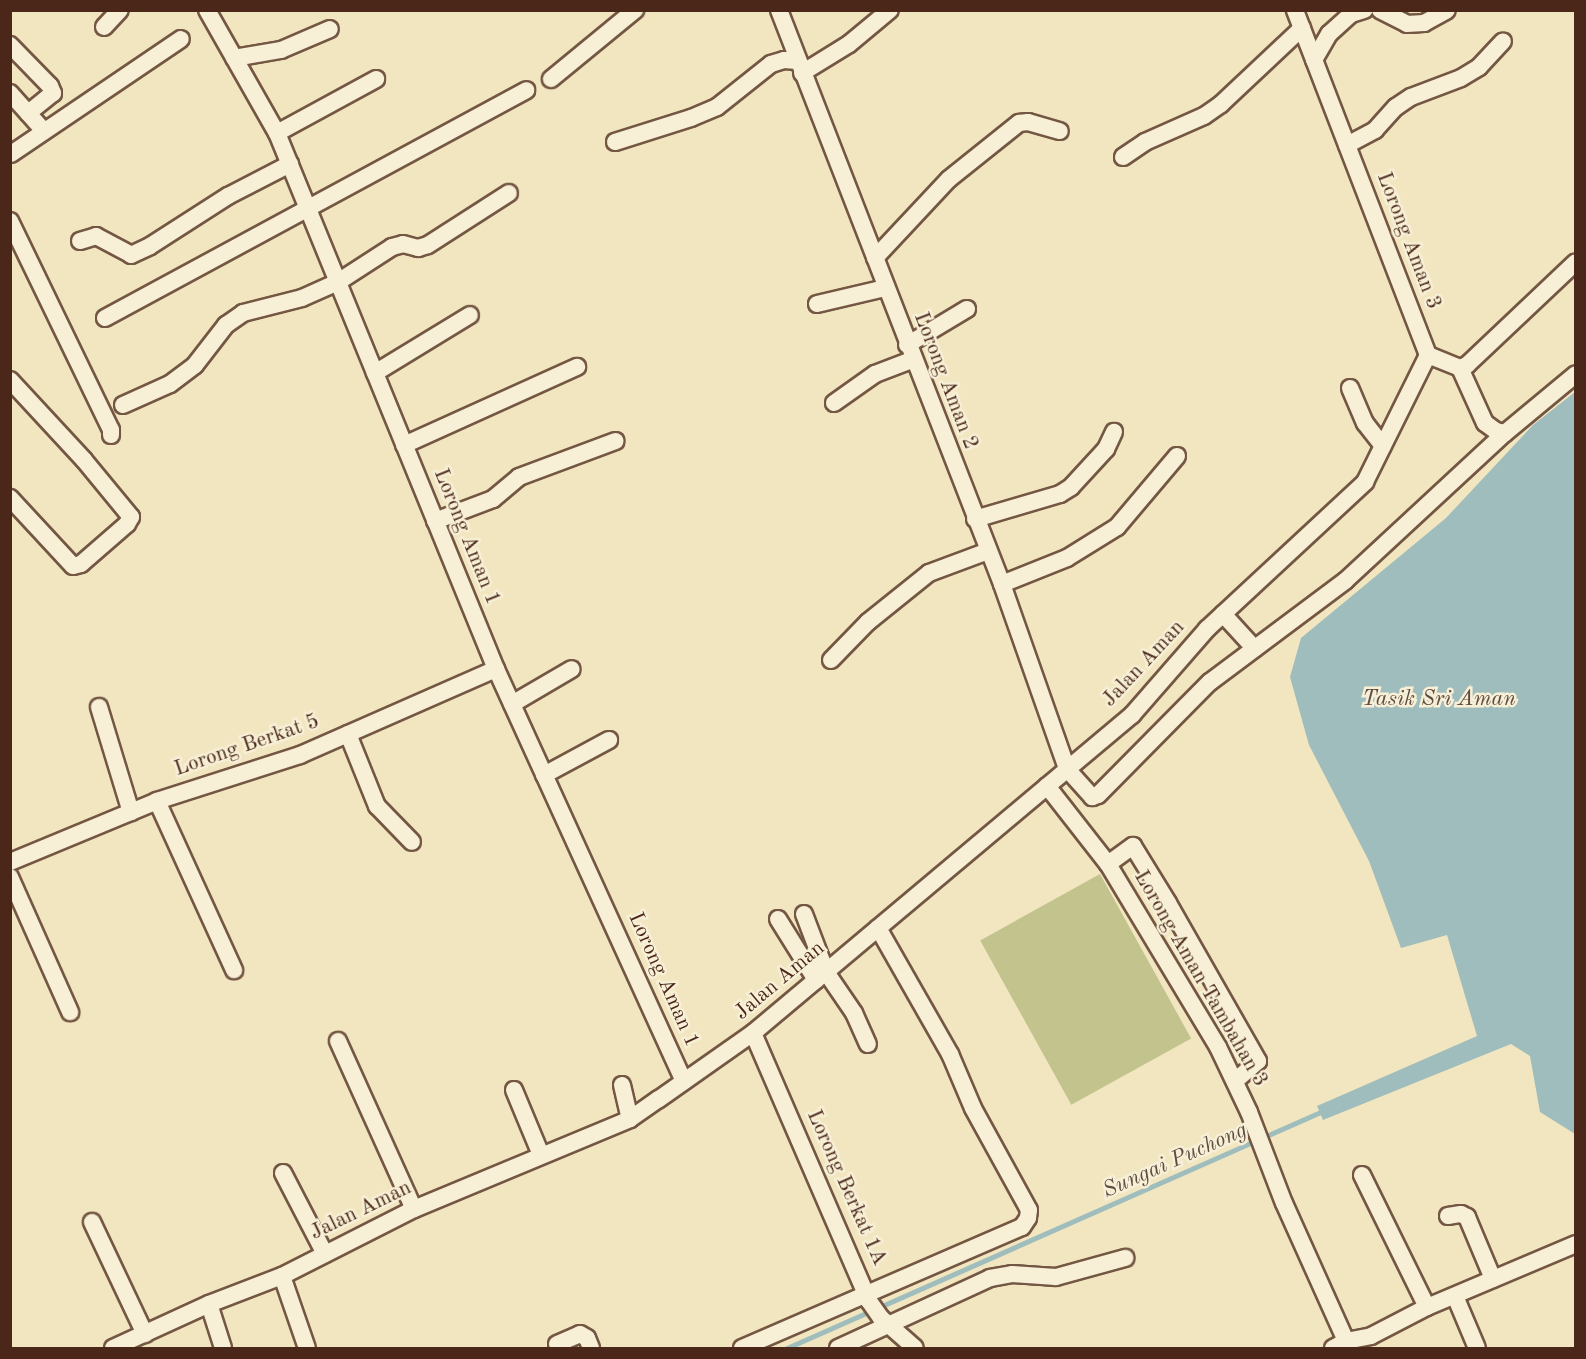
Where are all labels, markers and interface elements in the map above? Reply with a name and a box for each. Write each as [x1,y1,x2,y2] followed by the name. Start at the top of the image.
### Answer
[1370,169,1446,313] street label: Lorong Aman 3
[907,309,983,453] street label: Lorong Aman 2
[427,465,505,609] street label: Lorong Aman 1
[1097,615,1191,713] street label: Jalan Aman
[1362,687,1516,713] water label: Tasik Sri Aman
[171,709,323,783] street label: Lorong Berkat 5
[1128,866,1272,1092] street label: Lorong Aman Tambahan 3
[622,909,704,1051] street label: Lorong Aman 1
[730,936,830,1026] street label: Jalan Aman
[800,1106,892,1270] street label: Lorong Berkat 1A
[1099,1117,1251,1205] water label: Sungai Puchong
[306,1176,416,1246] street label: Jalan Aman

